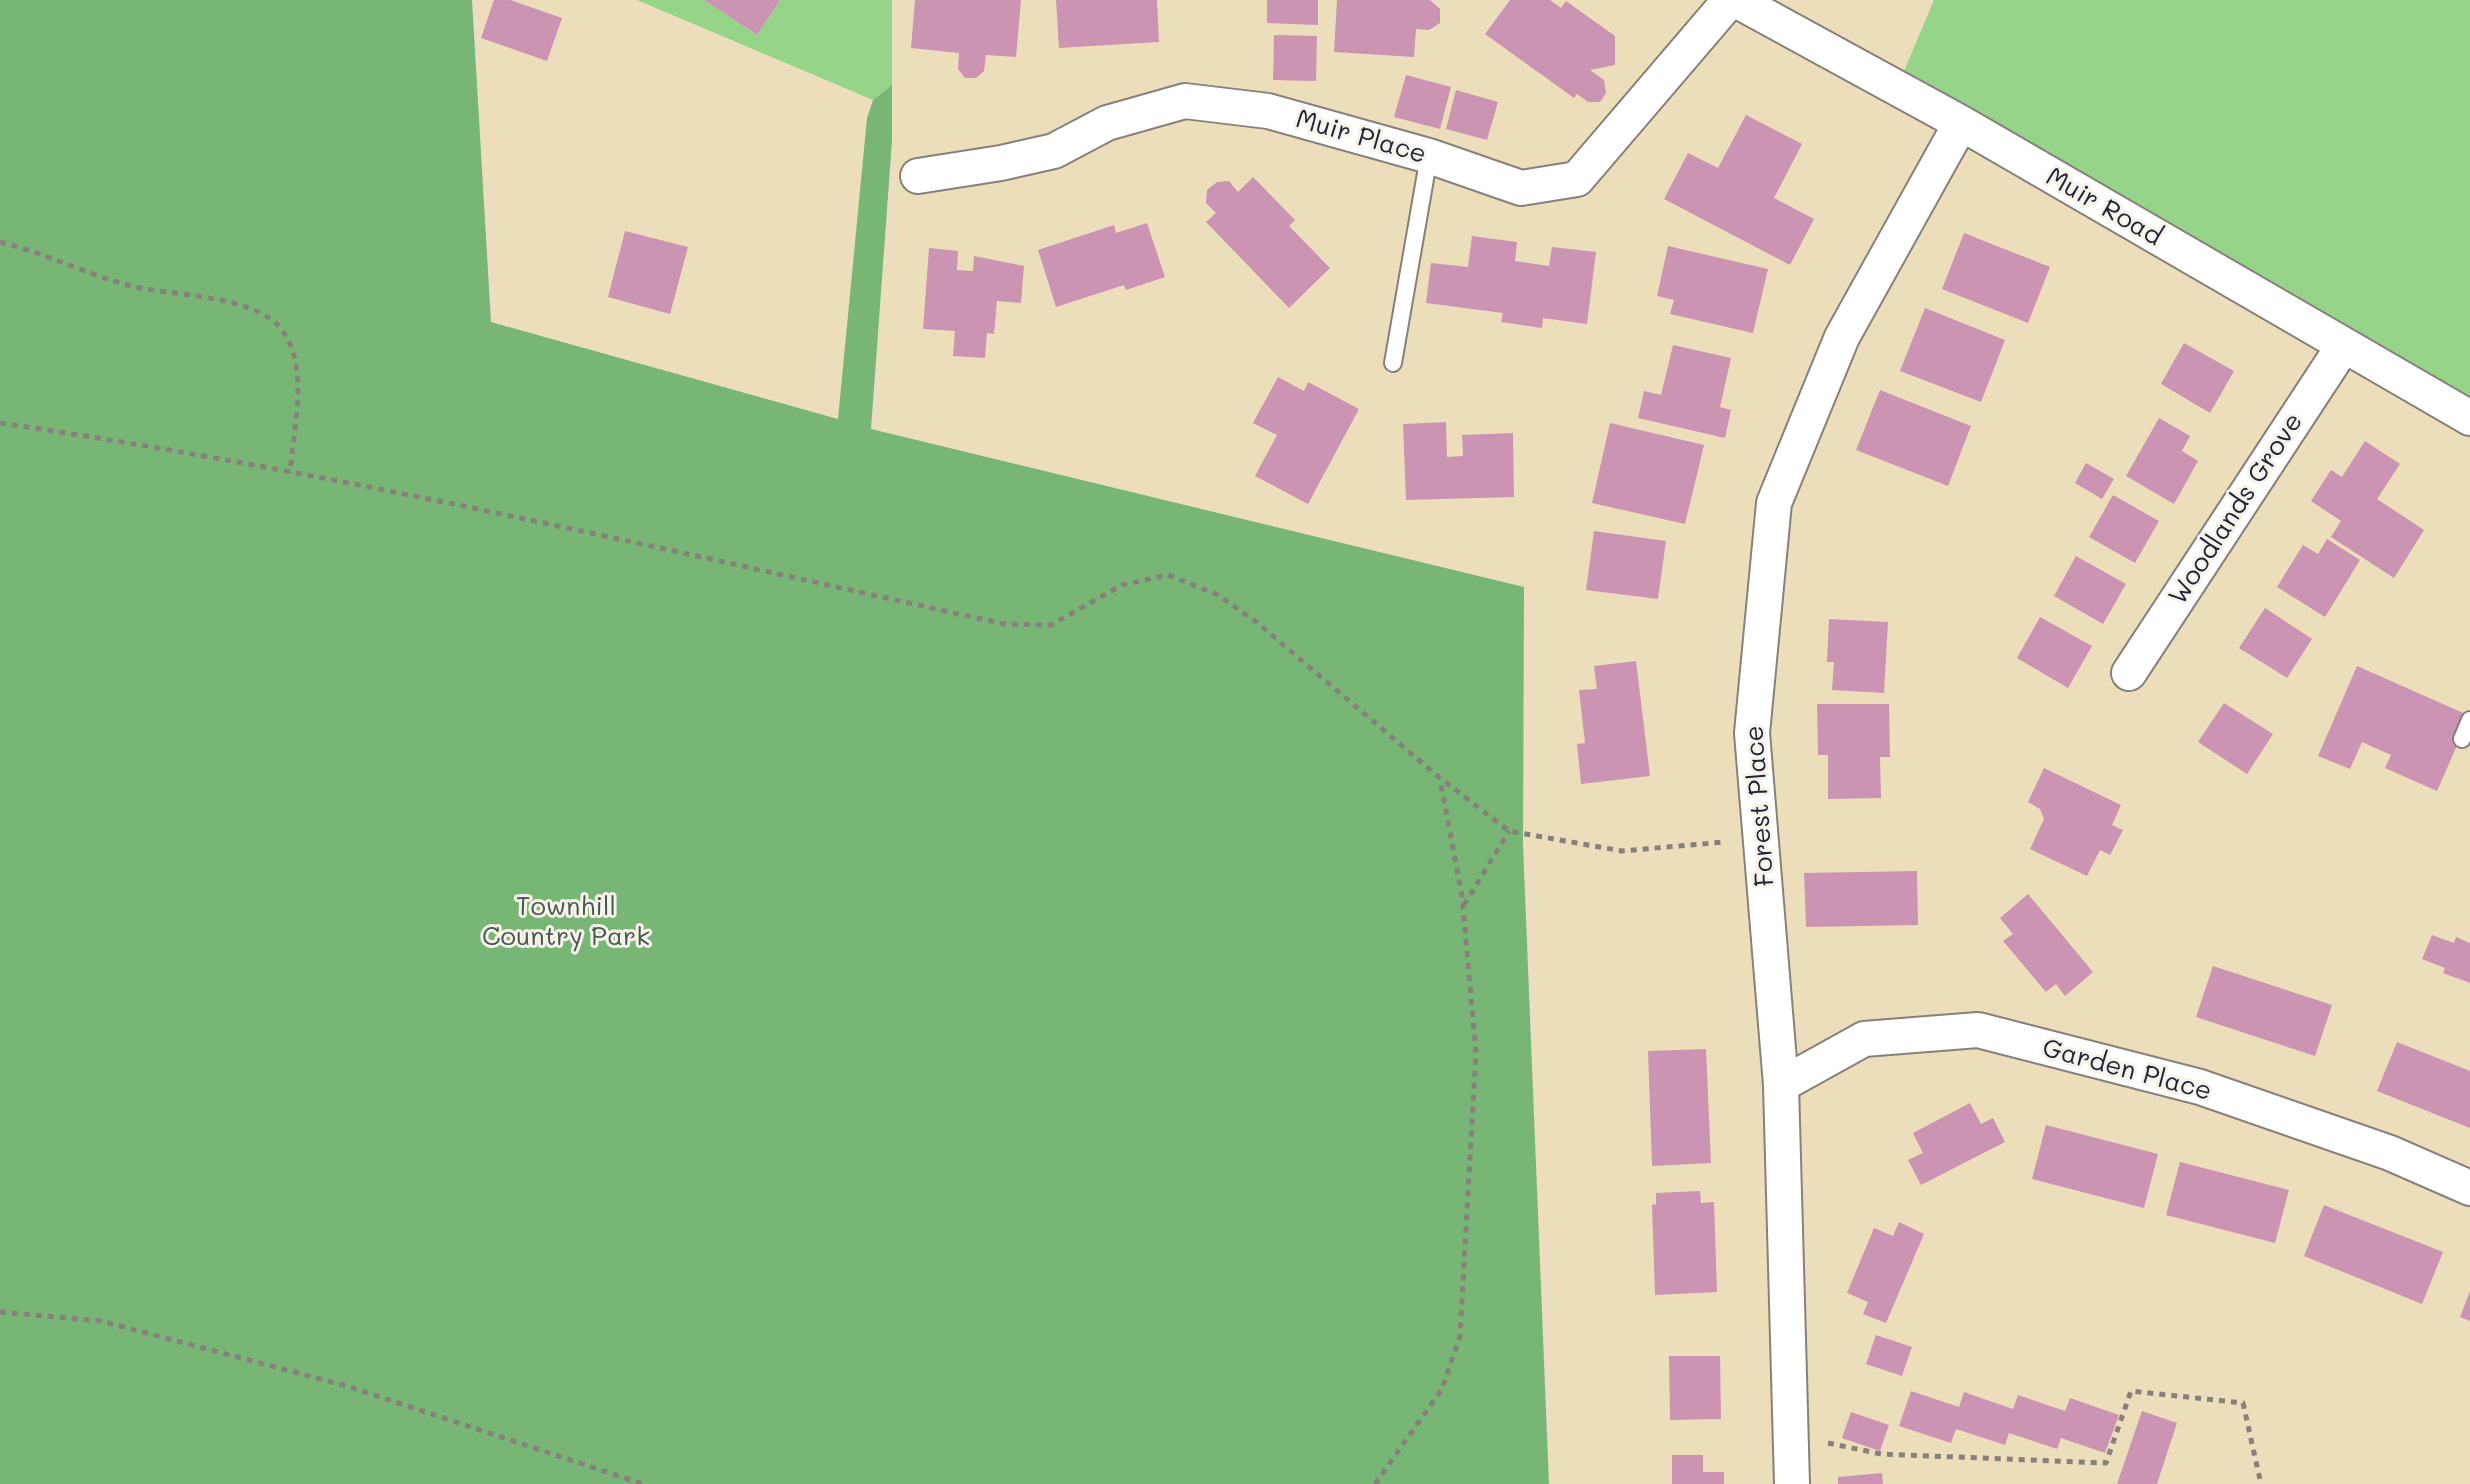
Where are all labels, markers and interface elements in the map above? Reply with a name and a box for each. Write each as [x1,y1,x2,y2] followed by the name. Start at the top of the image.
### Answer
[1292,104,1430,170] street label: Muir Place
[2040,161,2168,253] street label: Muir Road
[2162,407,2310,611] street label: Woodlands Grove
[1739,724,1781,888] street label: Forest Place
[482,891,650,952] park label: Townhill Country Park
[2039,1032,2215,1108] street label: Garden Place

